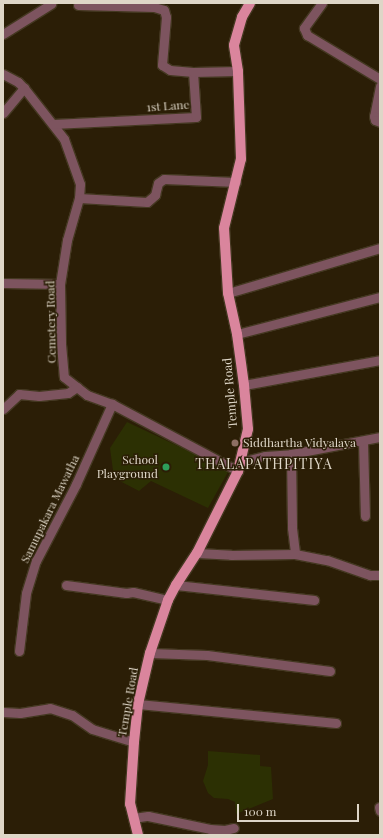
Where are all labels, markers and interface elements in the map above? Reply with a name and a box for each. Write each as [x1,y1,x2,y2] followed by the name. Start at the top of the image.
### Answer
[146,97,190,115] street label: 1st Lane
[43,280,59,364] street label: Cemetery Road
[220,357,240,429] street label: Temple Road
[243,436,357,450] place label: Siddhartha Vidyalaya
[230,438,240,448] marker: Siddhartha Vidyalaya
[18,453,82,565] street label: Samupakara Mawatha
[97,453,158,481] place label: School Playground
[195,456,333,472] district label: THALAPATHPITIYA
[161,462,171,472] marker: School Playground
[115,666,141,738] street label: Temple Road
[239,796,361,822] scale bar
[244,803,276,819] text: 100 m

